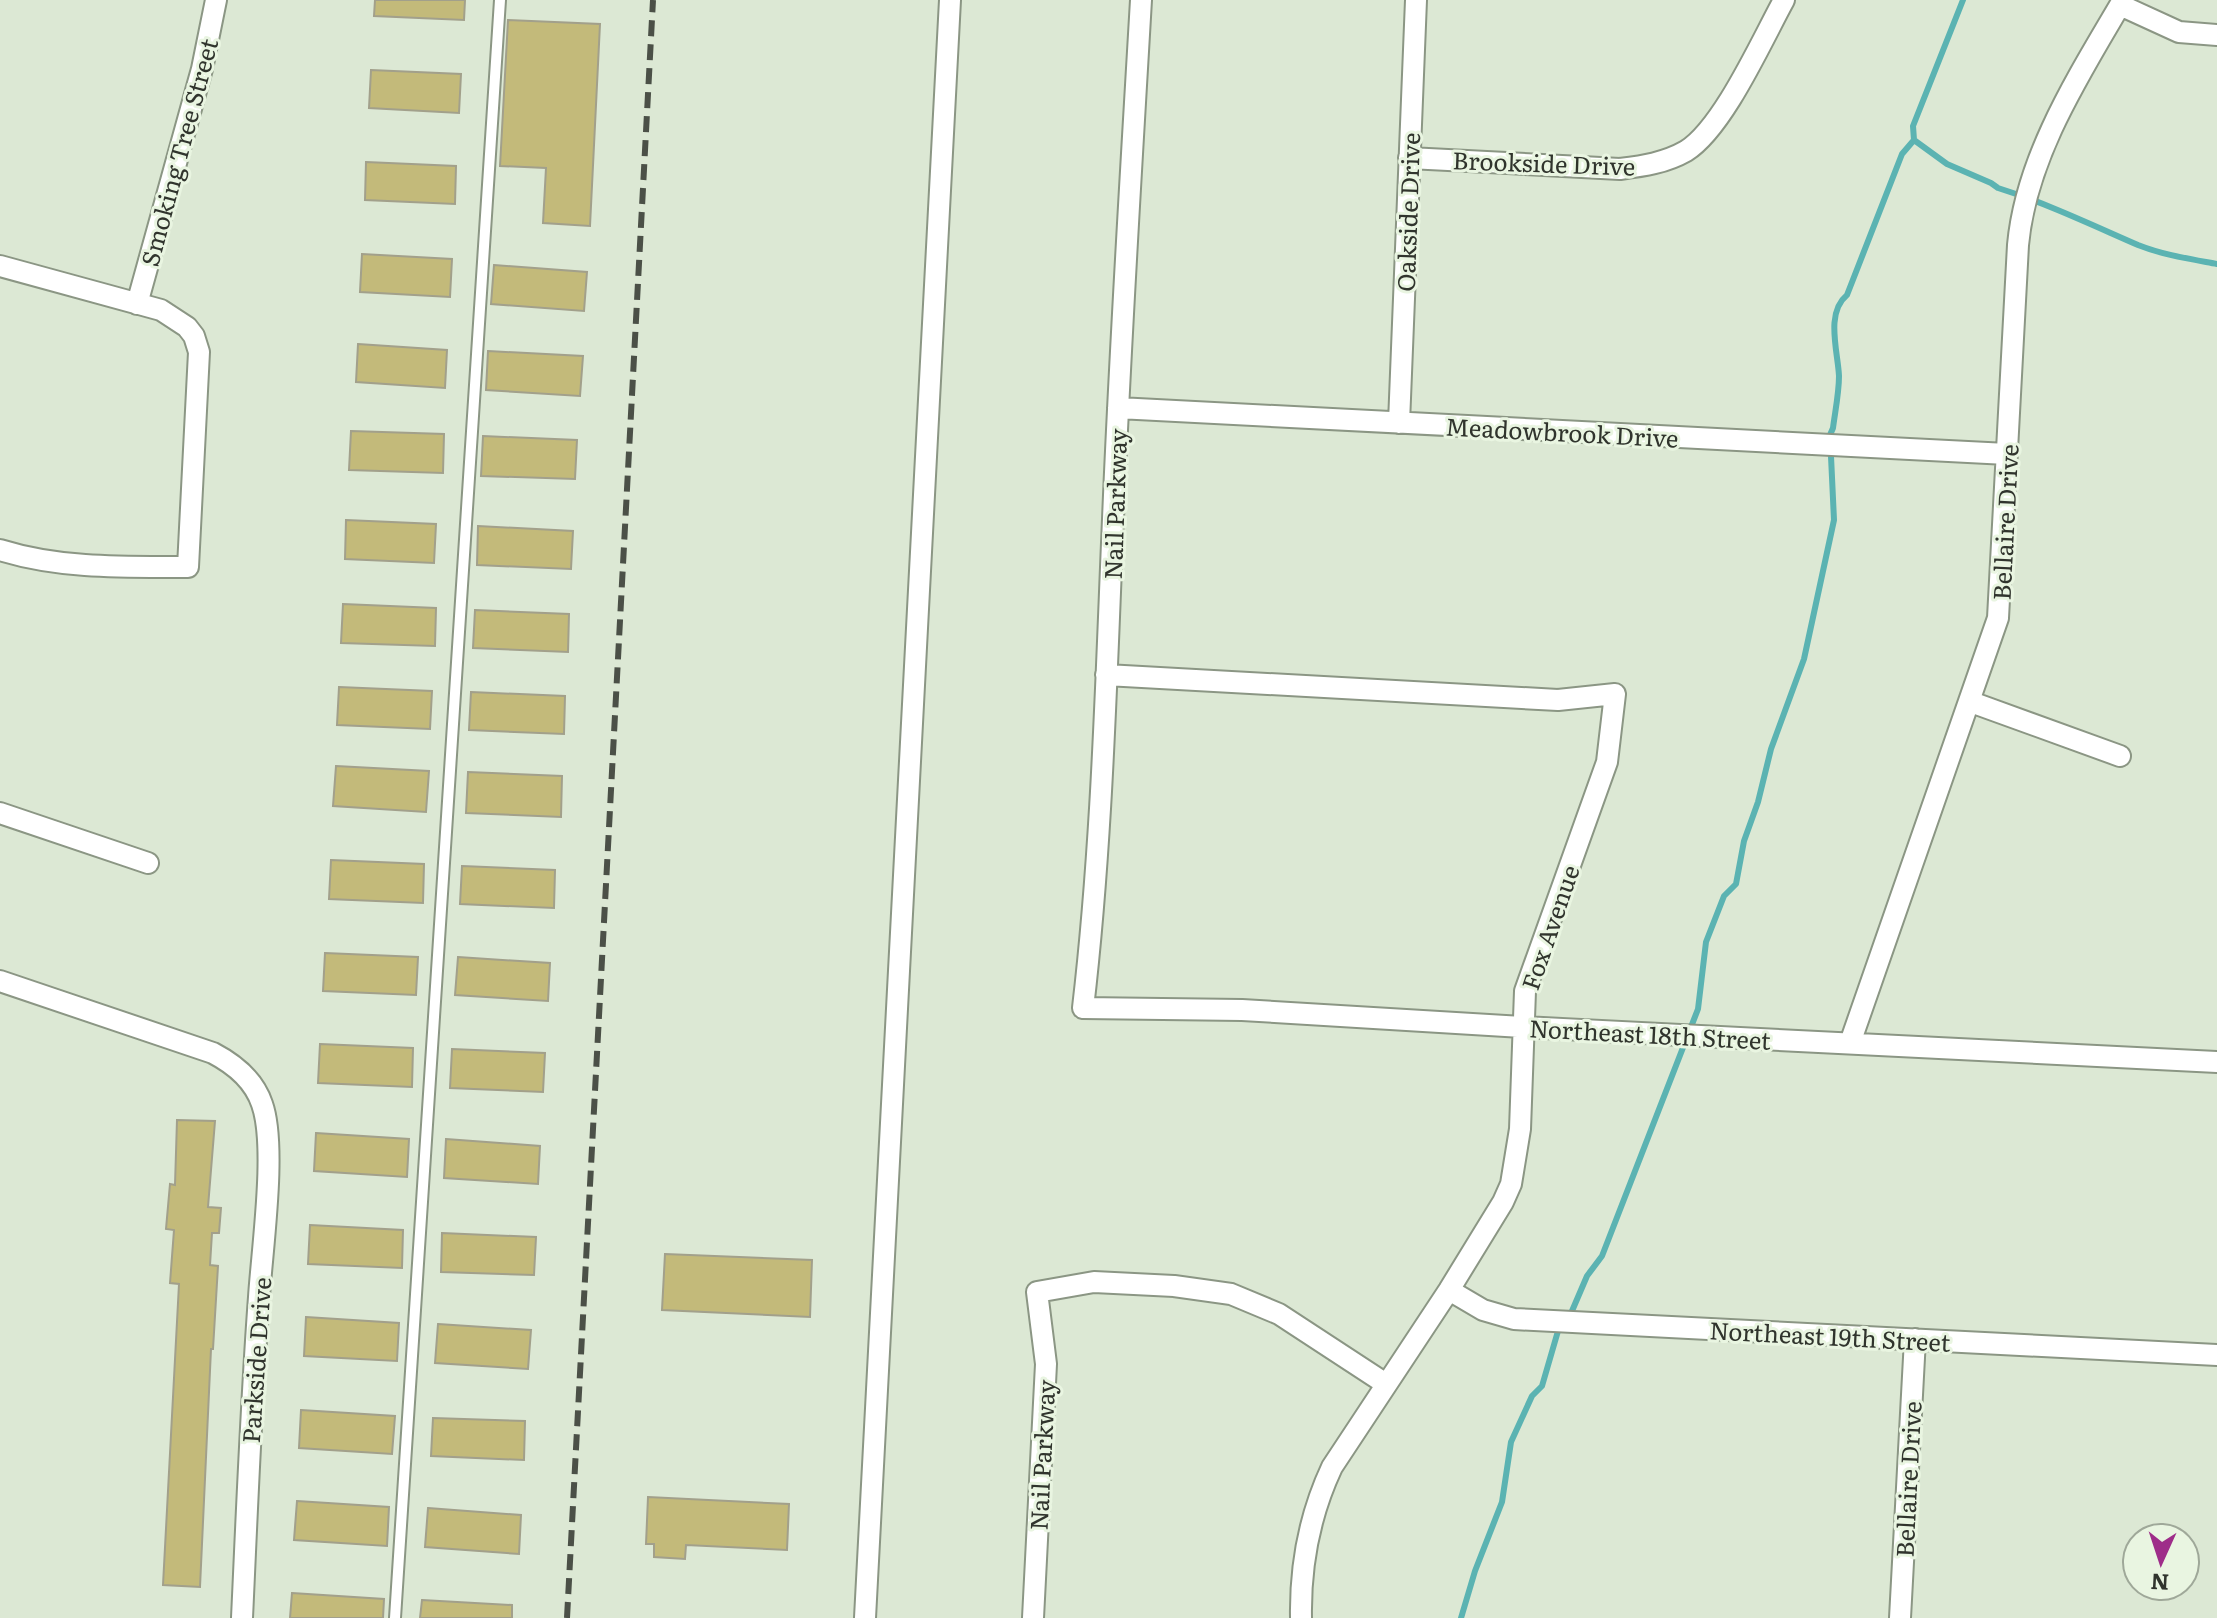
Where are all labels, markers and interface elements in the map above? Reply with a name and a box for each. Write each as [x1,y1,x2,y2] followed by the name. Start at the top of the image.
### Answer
[131,34,225,270] street label: Smoking Tree Street
[1387,132,1427,292] street label: Oakside Drive
[1452,141,1636,183] street label: Brookside Drive
[1445,407,1679,455] street label: Meadowbrook Drive
[1094,428,1134,580] street label: Nail Parkway
[1982,443,2026,601] street label: Bellaire Drive
[1511,860,1587,994] street label: Fox Avenue
[1528,1009,1772,1057] street label: Northeast 18th Street
[232,1276,278,1444] street label: Parkside Drive
[1709,1311,1952,1359] street label: Northeast 19th Street
[1020,1379,1062,1531] street label: Nail Parkway
[1885,1400,1929,1558] street label: Bellaire Drive
[2121,1522,2201,1602] north arrow
[2150,1567,2170,1600] text: N

